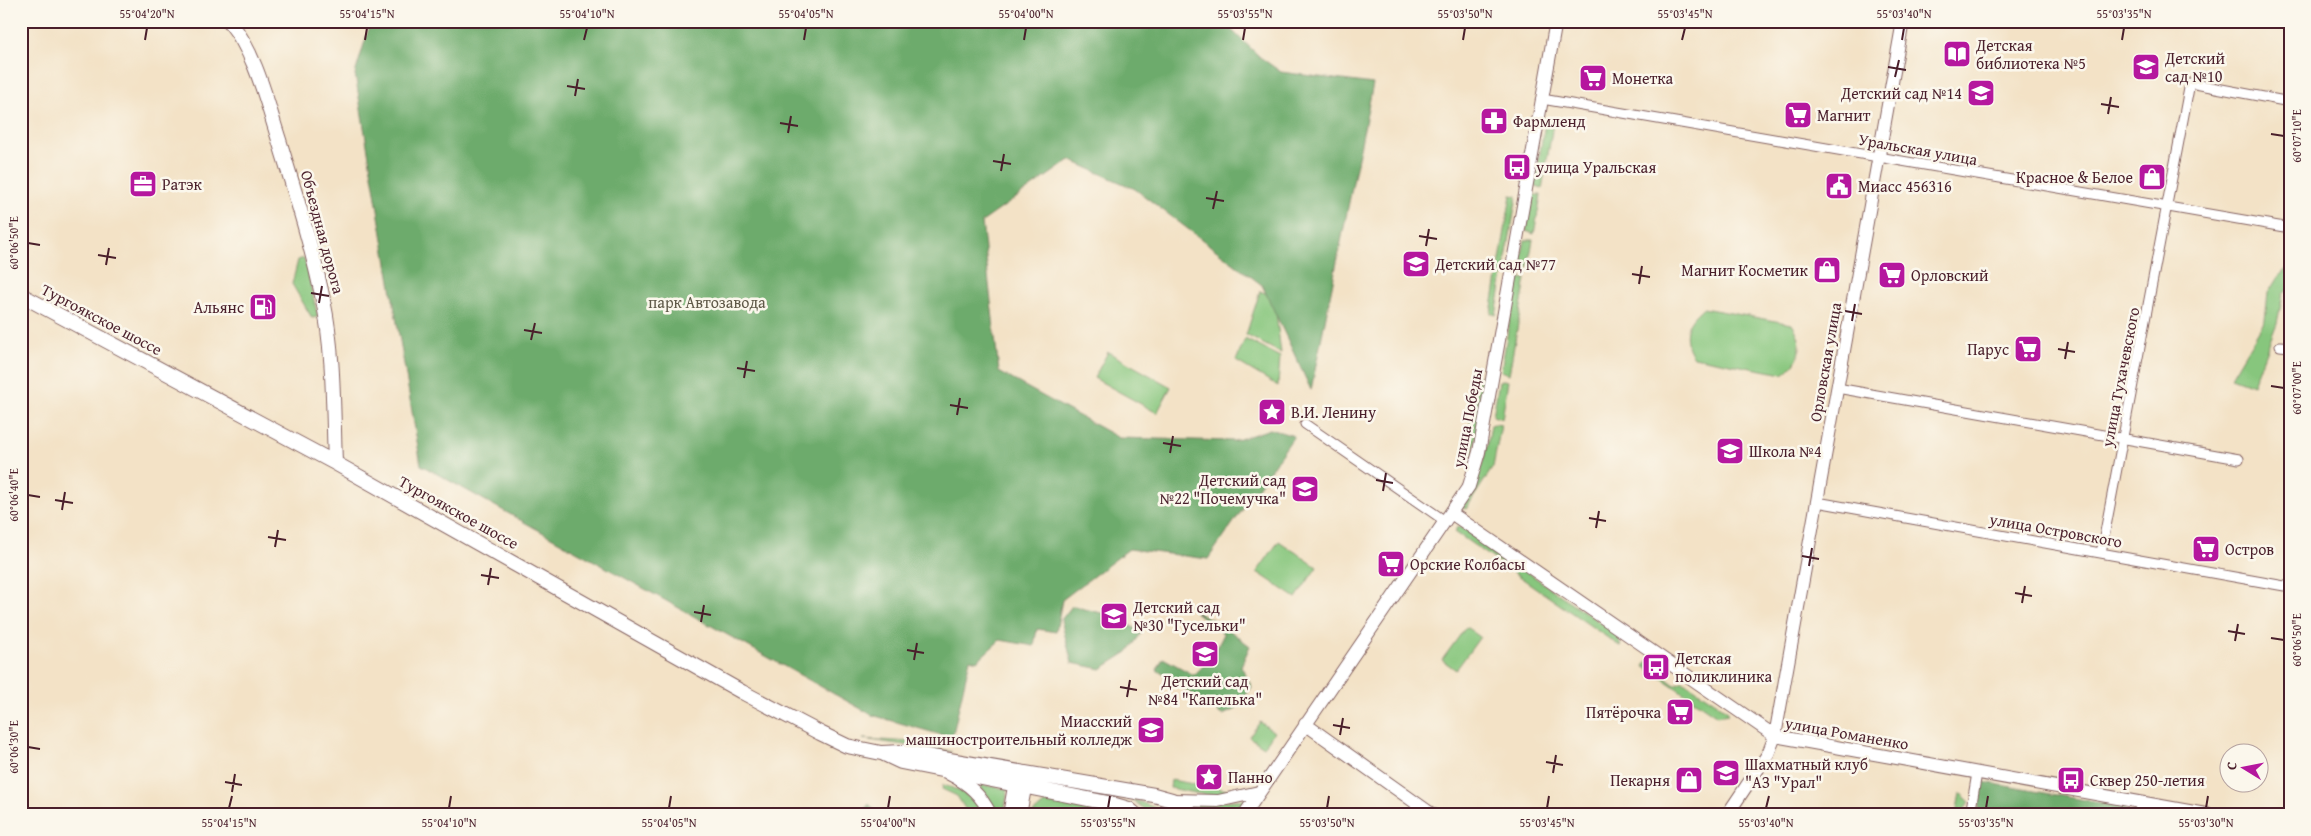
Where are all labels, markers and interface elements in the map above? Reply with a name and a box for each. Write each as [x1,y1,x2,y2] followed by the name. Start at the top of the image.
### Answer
[119,5,175,22] text: 55°04'20"N
[339,5,395,22] text: 55°04'15"N
[559,5,615,22] text: 55°04'10"N
[778,5,834,22] text: 55°04'05"N
[998,5,1054,22] text: 55°04'00"N
[1217,5,1273,22] text: 55°03'55"N
[1437,5,1493,22] text: 55°03'50"N
[1657,5,1713,22] text: 55°03'45"N
[1876,5,1932,22] text: 55°03'40"N
[2096,5,2152,22] text: 55°03'35"N
[1975,33,2086,75] place label: Детская библиотека №5
[1942,39,1972,69] library icon: Детская библиотека №5
[2164,46,2225,88] place label: Детский сад №10
[2131,52,2161,82] school or university icon: Детский сад №10
[1578,63,1608,93] supermarket icon: Монетка
[1612,66,1674,90] place label: Монетка
[1966,78,1996,108] school or university icon: Детский сад №14
[1840,81,1962,105] place label: Детский сад №14
[1783,100,1813,130] supermarket icon: Магнит
[1817,103,1871,127] place label: Магнит
[1479,106,1509,136] pharmacy icon: Фармленд
[1513,109,1586,133] place label: Фармленд
[2288,109,2305,163] text: 60°07'10"E
[1857,127,1980,171] street label: Уральская улица
[1502,152,1532,182] bus stop icon: улица Уральская
[1535,155,1656,179] place label: улица Уральская
[2137,162,2167,192] shop icon: Красное & Белое
[2016,165,2133,189] place label: Красное & Белое
[295,168,351,297] street label: Объездная дорога
[128,169,158,199] office icon: Ратэк
[1824,171,1854,201] public building icon: Миасс 456316
[162,172,202,196] place label: Ратэк
[1858,174,1952,198] place label: Миасс 456316
[5,216,22,270] text: 60°06'50"E
[1401,249,1431,279] school or university icon: Детский сад №77
[1434,252,1556,276] place label: Детский сад №77
[1812,255,1842,285] shop icon: Магнит Косметик
[1681,258,1809,282] place label: Магнит Косметик
[1877,260,1907,290] supermarket icon: Орловский
[1911,263,1989,287] place label: Орловский
[37,277,167,361] street label: Тургоякское шоссе
[648,290,766,314] park label: парк Автозавода
[248,292,278,322] fuel station icon: Альянс
[193,295,244,319] place label: Альянс
[1803,300,1847,424] street label: Орловская улица
[2094,305,2145,450] street label: улица Тухачевского
[2013,334,2043,364] supermarket icon: Парус
[1967,337,2009,361] place label: Парус
[2288,361,2305,415] text: 60°07'00"E
[1445,366,1488,471] street label: улица Победы
[1257,397,1287,427] place icon: В.И. Ленину
[1291,400,1376,424] place label: В.И. Ленину
[1715,436,1745,466] school or university icon: Школа №4
[1749,439,1822,463] place label: Школа №4
[5,468,22,522] text: 60°06'40"E
[1159,468,1286,510] place label: Детский сад №22 "Почемучка"
[395,469,523,555] street label: Тургоякское шоссе
[1290,474,1320,504] school or university icon: Детский сад №22 "Почемучка"
[1987,506,2124,553] street label: улица Островского
[2191,534,2221,564] supermarket icon: Остров
[2225,537,2274,561] place label: Остров
[1376,549,1406,579] supermarket icon: Орские Колбасы
[1410,552,1525,576] place label: Орские Колбасы
[1132,595,1246,637] place label: Детский сад №30 "Гусельки"
[1099,601,1129,631] school or university icon: Детский сад №30 "Гусельки"
[2288,613,2305,667] text: 60°06'50"E
[1190,639,1220,669] school or university icon: Детский сад №84 "Капелька"
[1674,646,1772,688] place label: Детская поликлиника
[1641,652,1671,682] bus stop icon: Детская поликлиника
[1148,669,1262,711] place label: Детский сад №84 "Капелька"
[1665,697,1695,727] supermarket icon: Пятёрочка
[1586,700,1661,724] place label: Пятёрочка
[906,709,1132,751] place label: Миасский машиностроительный колледж
[1782,710,1911,756] street label: улица Романенко
[1136,715,1166,745] school or university icon: Миасский машиностроительный колледж
[5,720,22,774] text: 60°06'30"E
[2218,744,2268,794] north arrow
[1745,752,1868,794] place label: Шахматный клуб "АЗ "Урал"
[1711,758,1741,788] school or university icon: Шахматный клуб "АЗ "Урал"
[2221,760,2242,771] text: С
[1194,762,1224,792] place icon: Панно
[1228,765,1273,789] place label: Панно
[1674,765,1704,795] shop icon: Пекарня
[2056,765,2086,795] bus stop icon: Сквер 250-летия
[1610,768,1670,792] place label: Пекарня
[2090,768,2205,792] place label: Сквер 250-летия
[201,814,257,831] text: 55°04'15"N
[421,814,477,831] text: 55°04'10"N
[641,814,697,831] text: 55°04'05"N
[860,814,916,831] text: 55°04'00"N
[1080,814,1136,831] text: 55°03'55"N
[1299,814,1355,831] text: 55°03'50"N
[1519,814,1575,831] text: 55°03'45"N
[1738,814,1794,831] text: 55°03'40"N
[1958,814,2014,831] text: 55°03'35"N
[2178,814,2234,831] text: 55°03'30"N

